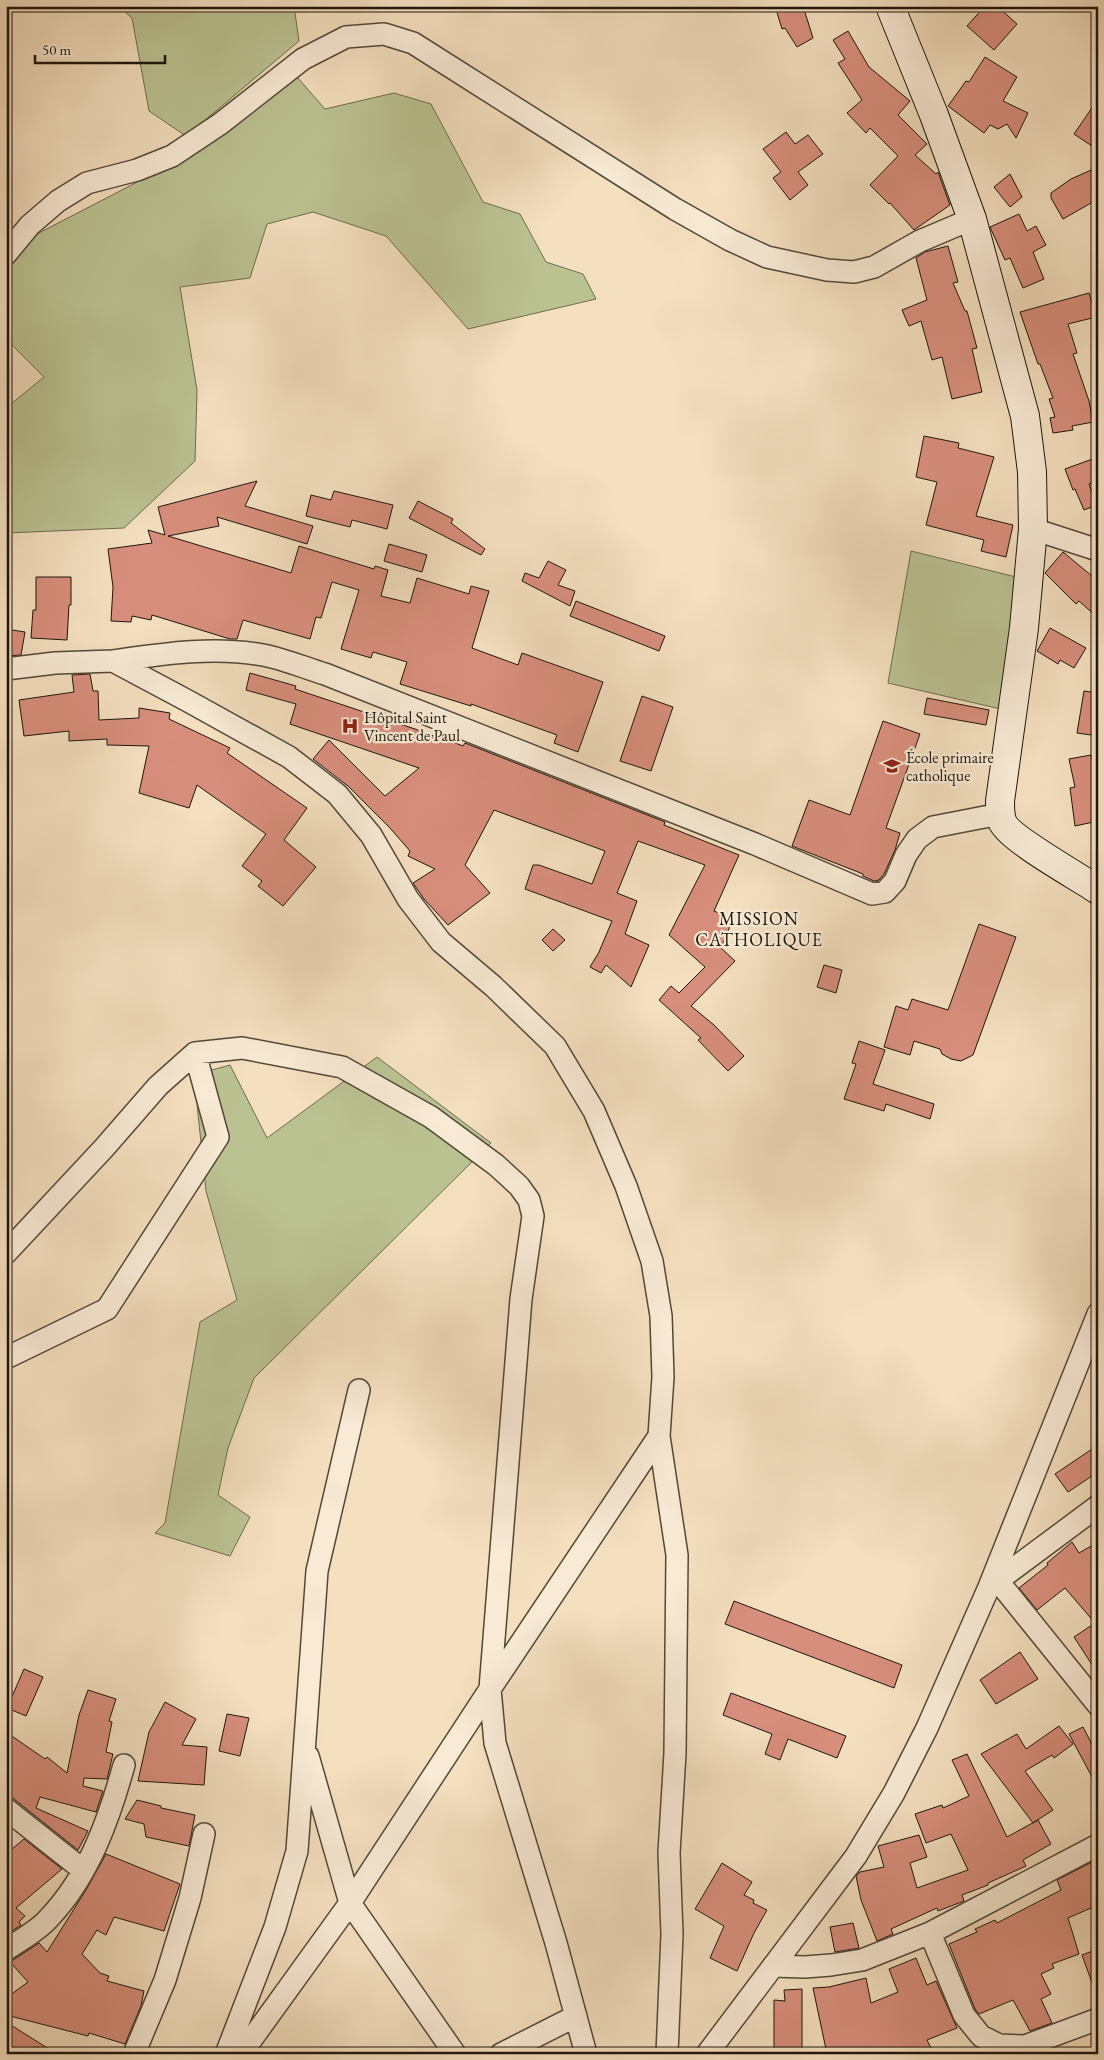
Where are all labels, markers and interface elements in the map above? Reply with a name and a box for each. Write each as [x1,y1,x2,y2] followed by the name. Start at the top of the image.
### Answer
[35,32,165,64] scale bar
[42,40,71,59] text: 50 m
[364,707,460,746] place label: Hôpital Saint Vincent de Paul
[340,716,360,736] hospital icon: Hôpital Saint Vincent de Paul
[906,747,994,786] place label: École primaire catholique
[882,756,902,776] school or university icon: École primaire catholique
[695,907,823,951] district label: MISSION CATHOLIQUE

